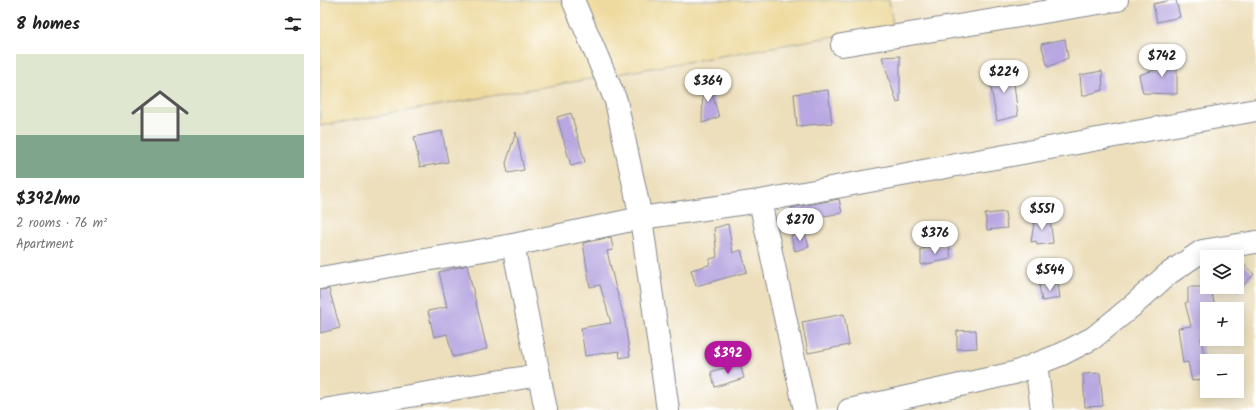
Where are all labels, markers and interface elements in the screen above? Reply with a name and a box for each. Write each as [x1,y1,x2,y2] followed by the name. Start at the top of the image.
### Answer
[16,11,80,38] text: 8 homes
[282,13,304,35] icon: filters
[1138,44,1186,78] pin: $742
[1148,46,1176,67] text: $742
[980,60,1028,94] pin: $224
[989,62,1019,83] text: $224
[684,69,732,103] pin: $364
[694,71,722,92] text: $364
[124,80,196,152] icon: home
[16,186,80,213] text: $392/mo
[1018,197,1066,231] pin: $551
[1030,199,1054,220] text: $551
[776,208,824,242] pin: $270
[786,210,814,231] text: $270
[16,213,107,234] text: 2 rooms · 76 m²
[911,221,959,255] pin: $376
[921,223,949,244] text: $376
[16,234,74,255] text: Apartment
[1200,250,1244,398] map controls
[1200,250,1244,294] button: layers
[1026,258,1074,292] pin: $544
[1036,260,1064,281] text: $544
[1200,302,1244,346] button: +
[704,341,752,375] pin: $392
[714,343,742,364] text: $392
[1200,354,1244,398] button: −

